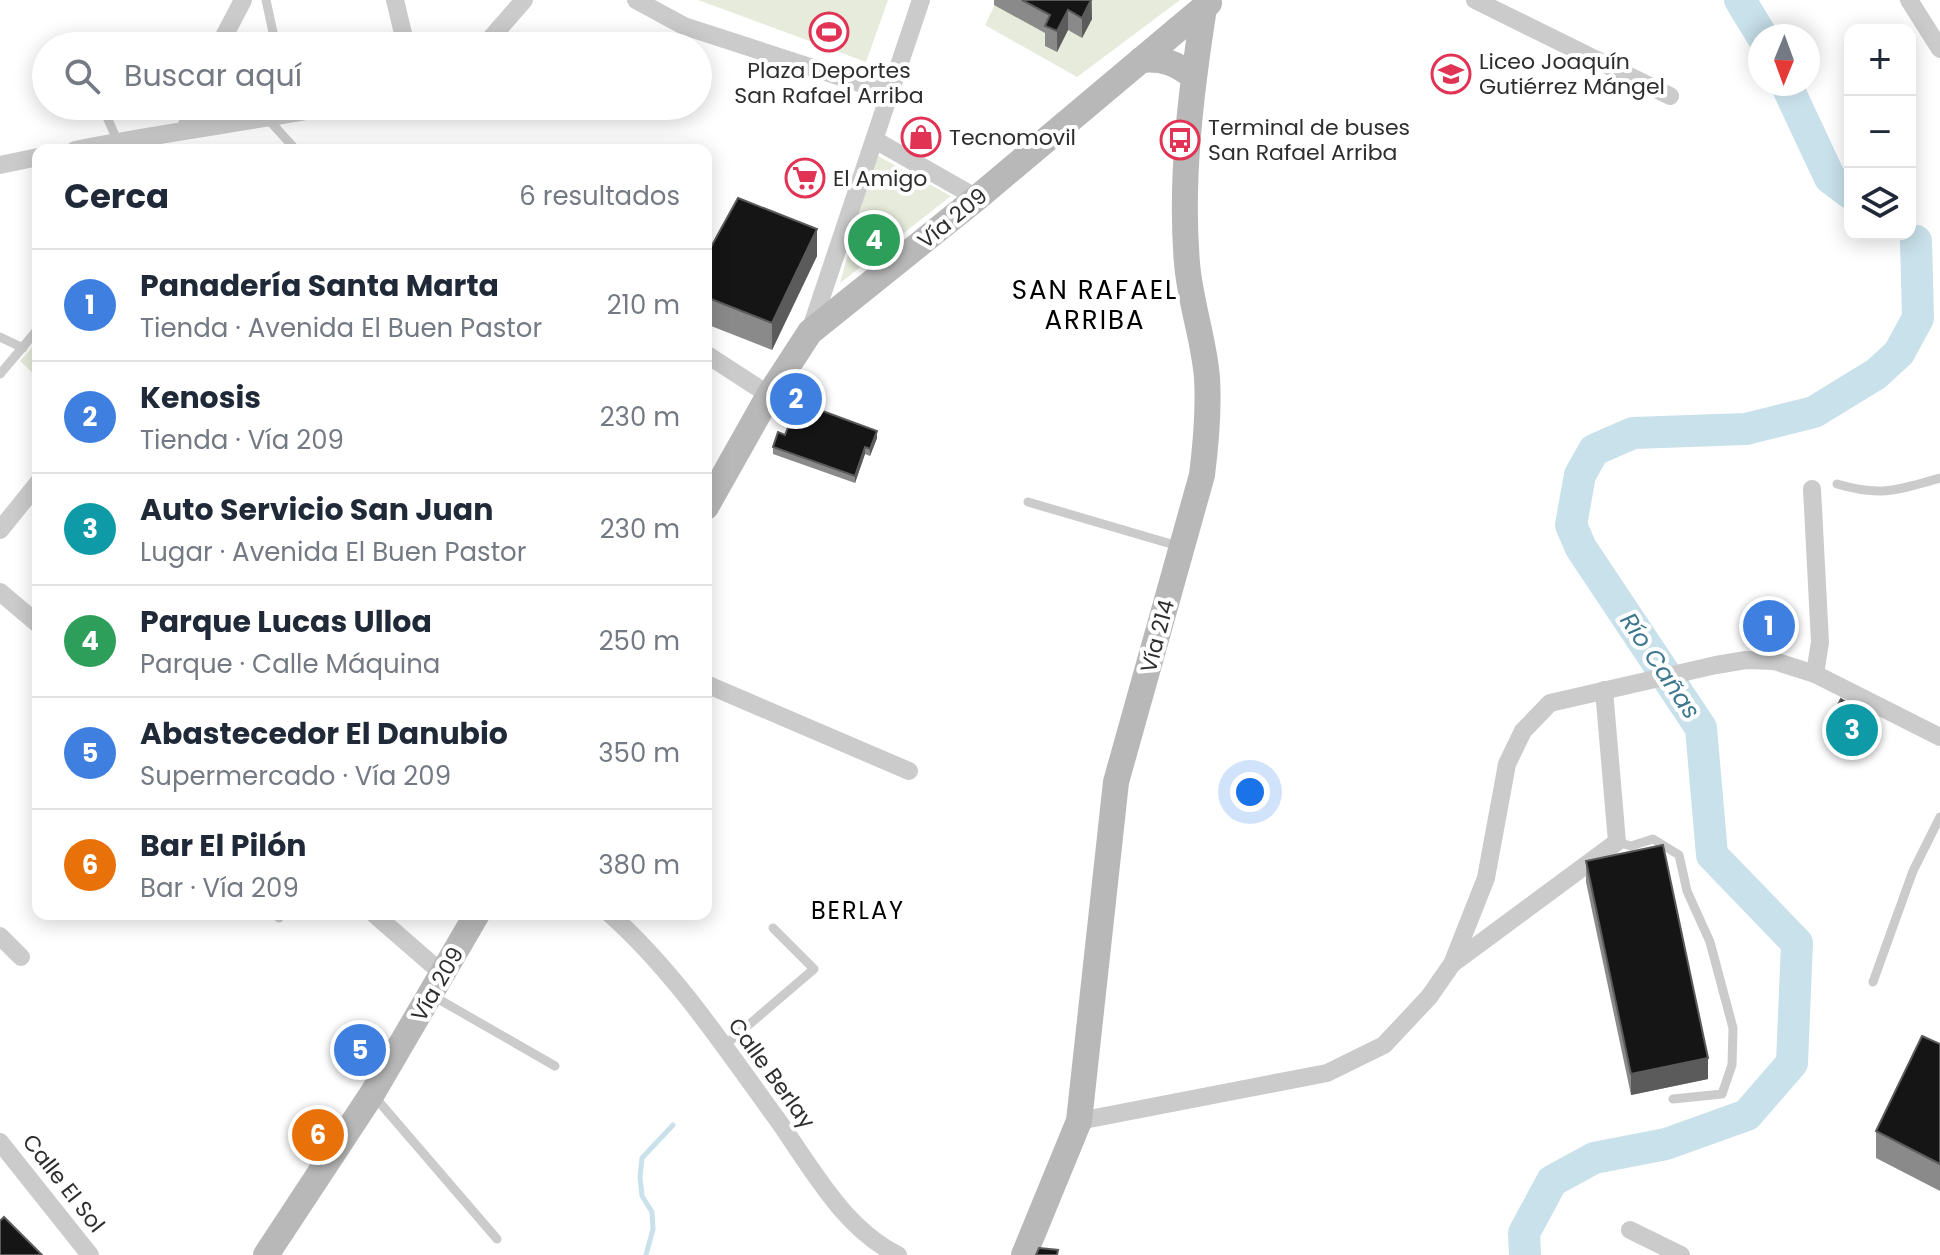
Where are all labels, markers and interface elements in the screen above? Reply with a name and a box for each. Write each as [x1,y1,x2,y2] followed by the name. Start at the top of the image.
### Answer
[808,11,850,53] sports icon: Plaza Deportes San Rafael Arriba
[1748,24,1820,96] north arrow
[1844,24,1916,240] map controls
[1844,24,1916,96] button: +
[32,32,712,120] search box
[1479,46,1665,102] place label: Liceo Joaquín Gutiérrez Mángel
[1430,53,1472,95] school or university icon: Liceo Joaquín Gutiérrez Mángel
[60,54,104,98] icon: search
[124,54,302,97] text: Buscar aquí
[734,55,924,111] place label: Plaza Deportes San Rafael Arriba
[1844,96,1916,168] button: −
[1208,112,1410,168] place label: Terminal de buses San Rafael Arriba
[900,116,942,158] shop icon: Tecnomovil
[1159,119,1201,161] bus stop icon: Terminal de buses San Rafael Arriba
[949,122,1076,153] place label: Tecnomovil
[784,157,826,199] supermarket icon: El Amigo
[833,163,927,194] place label: El Amigo
[1844,168,1916,240] button: layers
[64,172,169,220] text: Cerca
[519,178,680,214] text: 6 resultados
[911,181,994,256] street label: Vía 209
[848,210,900,270] pin: 4
[140,264,499,307] text: Panadería Santa Marta
[1012,272,1178,338] district label: SAN RAFAEL ARRIBA
[85,287,95,323] text: 1
[607,287,680,323] text: 210 m
[140,310,542,346] text: Tienda · Avenida El Buen Pastor
[770,369,822,429] pin: 2
[140,376,261,419] text: Kenosis
[83,399,97,435] text: 2
[600,399,680,435] text: 230 m
[140,422,344,458] text: Tienda · Vía 209
[140,488,493,531] text: Auto Servicio San Juan
[82,511,98,547] text: 3
[600,511,680,547] text: 230 m
[140,534,526,570] text: Lugar · Avenida El Buen Pastor
[1133,596,1182,676] street label: Vía 214
[1743,596,1795,656] pin: 1
[140,600,432,643] text: Parque Lucas Ulloa
[1613,606,1708,725] water label: Río Cañas
[81,623,99,659] text: 4
[599,623,680,659] text: 250 m
[140,646,440,682] text: Parque · Calle Máquina
[1826,700,1878,760] pin: 3
[140,712,508,755] text: Abastecedor El Danubio
[82,735,98,771] text: 5
[598,735,680,771] text: 350 m
[140,758,451,794] text: Supermercado · Vía 209
[1230,772,1270,812] your location
[140,824,307,867] text: Bar El Pilón
[82,847,98,883] text: 6
[598,847,680,883] text: 380 m
[140,870,299,906] text: Bar · Vía 209
[811,894,905,927] district label: BERLAY
[404,941,471,1027] street label: Vía 209
[721,1012,823,1136] street label: Calle Berlay
[334,1020,386,1080] pin: 5
[292,1105,344,1165] pin: 6
[15,1128,112,1239] street label: Calle El Sol

